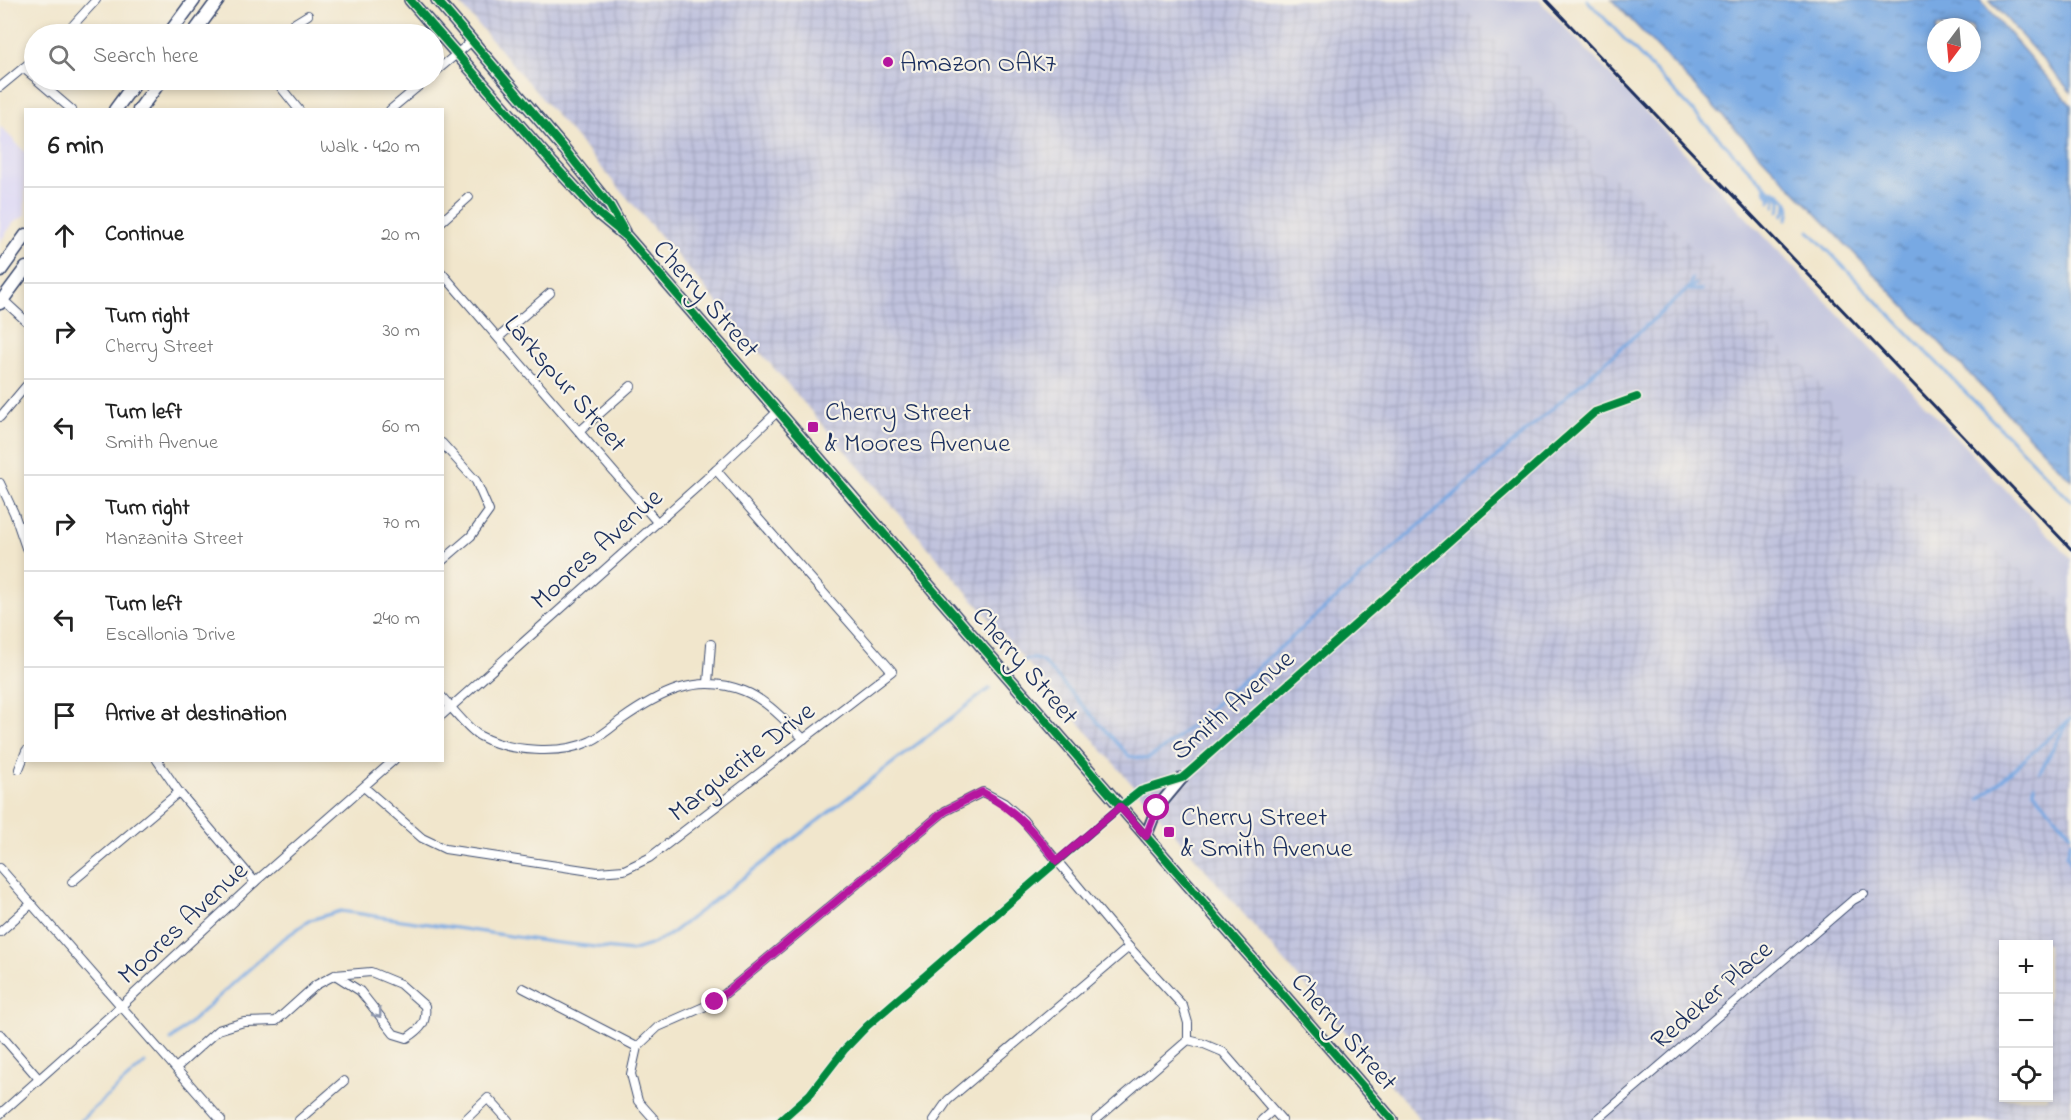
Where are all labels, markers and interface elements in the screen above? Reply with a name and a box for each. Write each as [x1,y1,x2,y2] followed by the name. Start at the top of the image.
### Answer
[1927,18,1981,72] north arrow
[24,24,444,90] search box
[45,41,78,74] icon: search
[93,41,198,73] text: Search here
[900,45,1056,84] place label: Amazon OAK7
[881,55,895,69] marker: Amazon OAK7
[48,128,104,166] text: 6 min
[320,133,420,162] text: Walk · 420 m
[48,219,81,252] icon: ahead
[105,219,184,251] text: Continue
[381,221,420,250] text: 20 m
[642,232,768,368] street label: Cherry Street
[105,301,190,333] text: Turn right
[493,307,635,462] street label: Larkspur Street
[48,315,81,348] icon: right
[383,317,420,346] text: 30 m
[105,333,213,362] text: Cherry Street
[825,394,1011,464] place label: Cherry Street & Moores Avenue
[105,397,182,429] text: Turn left
[48,411,81,444] icon: left
[382,413,420,442] text: 60 m
[806,420,820,434] marker: Cherry Street & Moores Avenue
[105,429,218,458] text: Smith Avenue
[523,479,673,620] street label: Moores Avenue
[105,493,190,525] text: Turn right
[48,507,81,540] icon: right
[383,509,420,538] text: 70 m
[105,525,243,554] text: Manzanita Street
[105,589,182,621] text: Turn left
[961,599,1087,735] street label: Cherry Street
[48,603,81,636] icon: left
[373,605,420,634] text: 240 m
[105,621,235,650] text: Escallonia Drive
[1163,641,1305,771] street label: Smith Avenue
[661,693,825,833] street label: Marguerite Drive
[48,699,81,732] icon: arrive
[105,699,287,731] text: Arrive at destination
[1143,794,1169,820] route start
[1181,799,1354,869] place label: Cherry Street & Smith Avenue
[1162,825,1176,839] marker: Cherry Street & Smith Avenue
[110,852,258,995] street label: Moores Avenue
[1643,931,1783,1060] street label: Redeker Place
[1999,940,2053,1102] map controls
[1999,940,2053,994] button: +
[1280,965,1406,1101] street label: Cherry Street
[701,988,727,1014] route end
[1999,994,2053,1048] button: −
[370,1007,381,1018] one-way arrow
[1999,1048,2053,1102] button: locate

